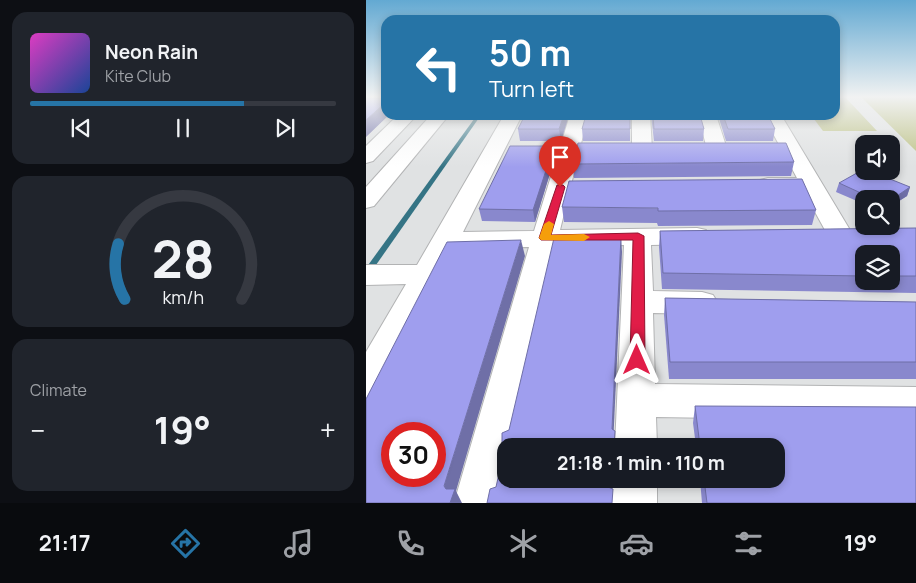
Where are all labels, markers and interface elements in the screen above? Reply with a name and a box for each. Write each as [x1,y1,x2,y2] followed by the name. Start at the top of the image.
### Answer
[489,29,571,77] text: 50 m
[406,35,471,100] icon: left
[105,39,198,65] text: Neon Rain
[105,65,171,87] text: Kite Club
[489,74,574,104] text: Turn left
[67,114,95,142] icon: previous
[169,114,197,142] icon: pause
[271,114,299,142] icon: next
[855,135,900,290] map controls
[855,135,900,180] button: sound
[539,136,581,187] pin
[546,143,574,171] icon: arrive
[855,190,900,235] button: search
[152,223,214,294] text: 28
[855,245,900,290] button: layers
[162,285,204,309] text: km/h
[610,333,662,385] position arrow
[30,379,87,401] text: Climate
[154,403,211,455] text: 19°
[30,411,45,449] text: −
[320,411,336,449] text: +
[381,422,446,487] speed limit sign: 30
[557,450,725,476] text: 21:18 · 1 min · 110 m
[168,526,203,561] icon: directions
[281,526,316,561] icon: music
[393,526,428,561] icon: phone
[506,526,541,561] icon: climate
[619,526,654,561] icon: car
[731,526,766,561] icon: filters
[39,528,90,558] text: 21:17
[844,528,877,558] text: 19°

